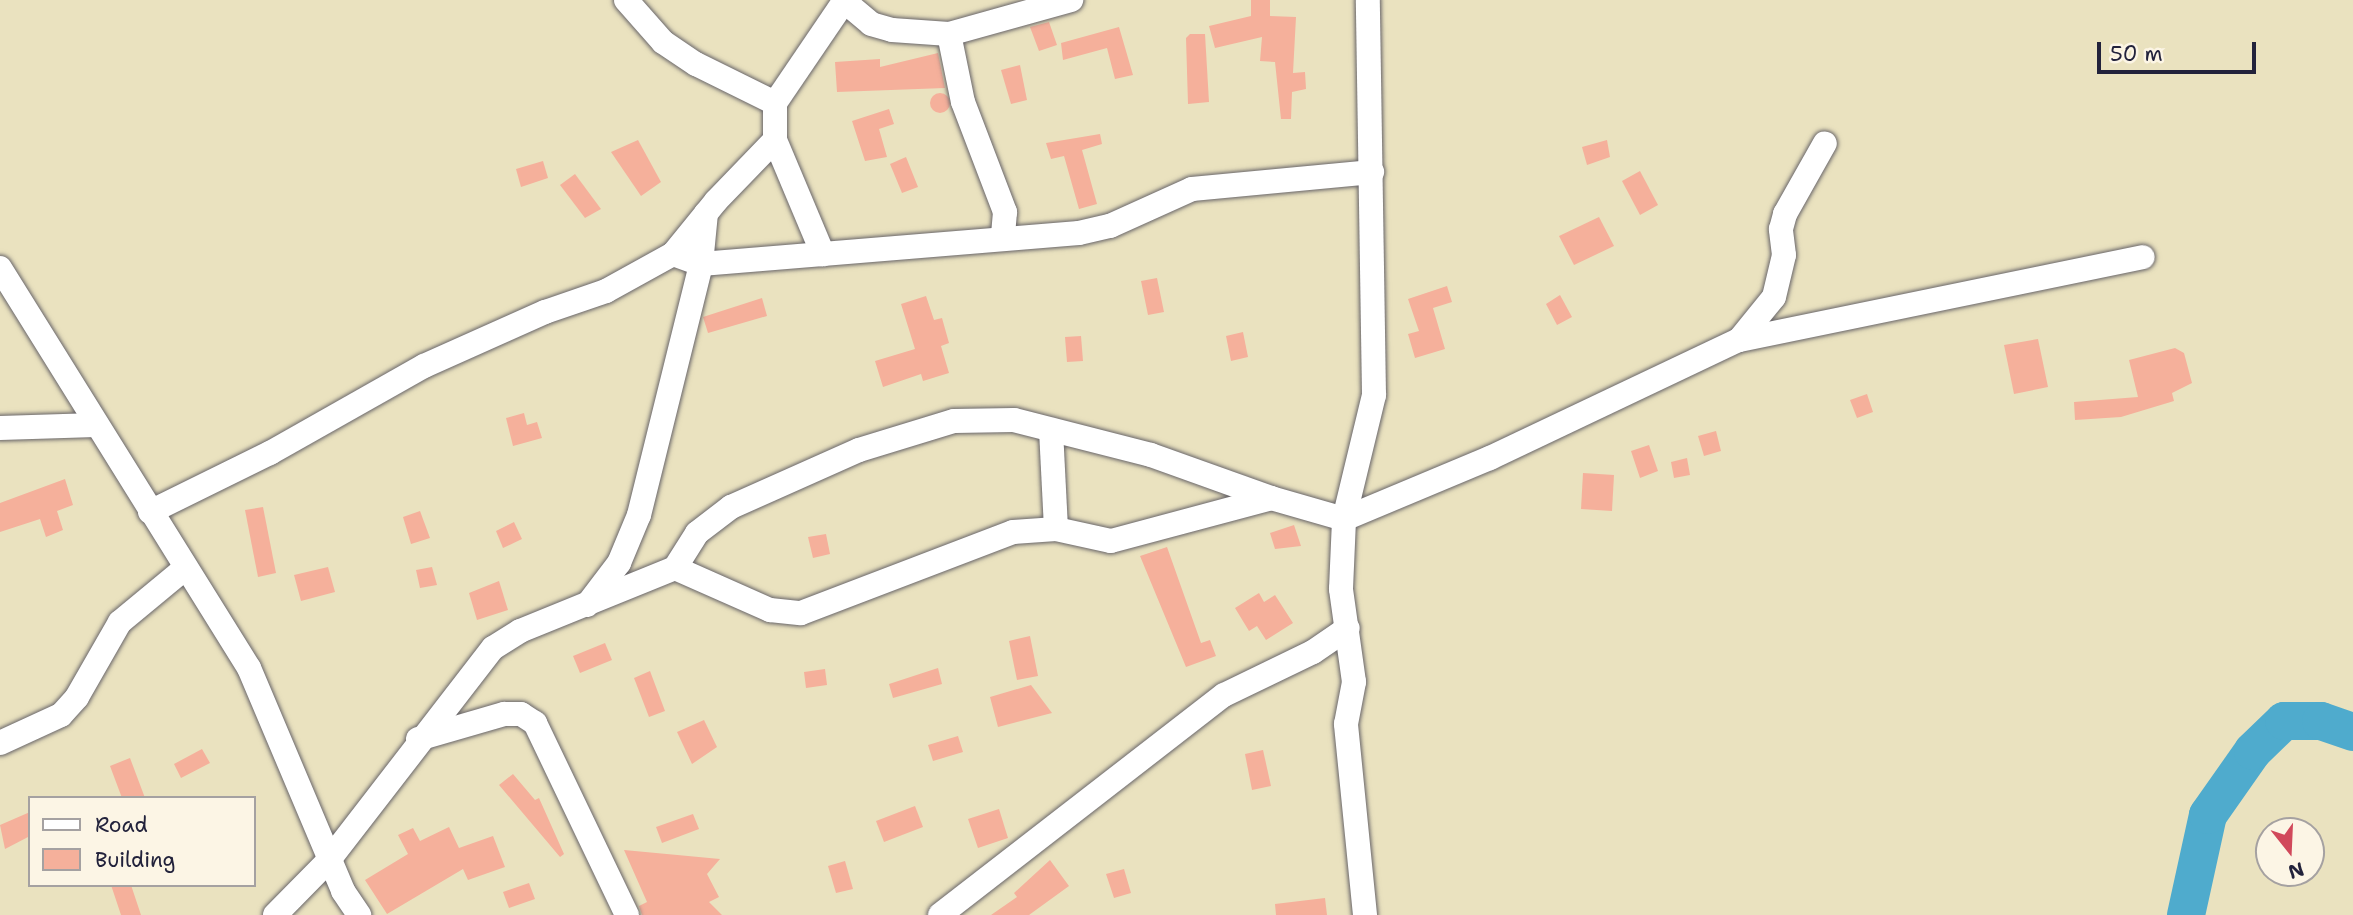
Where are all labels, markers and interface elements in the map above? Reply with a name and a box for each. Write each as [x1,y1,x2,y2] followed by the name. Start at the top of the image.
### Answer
[2101,28,2260,72] scale bar
[2110,40,2163,68] text: 50 m
[28,796,256,887] legend
[95,811,148,839] text: Road
[2255,817,2325,887] north arrow
[95,846,175,874] text: Building
[2285,856,2307,885] text: N

